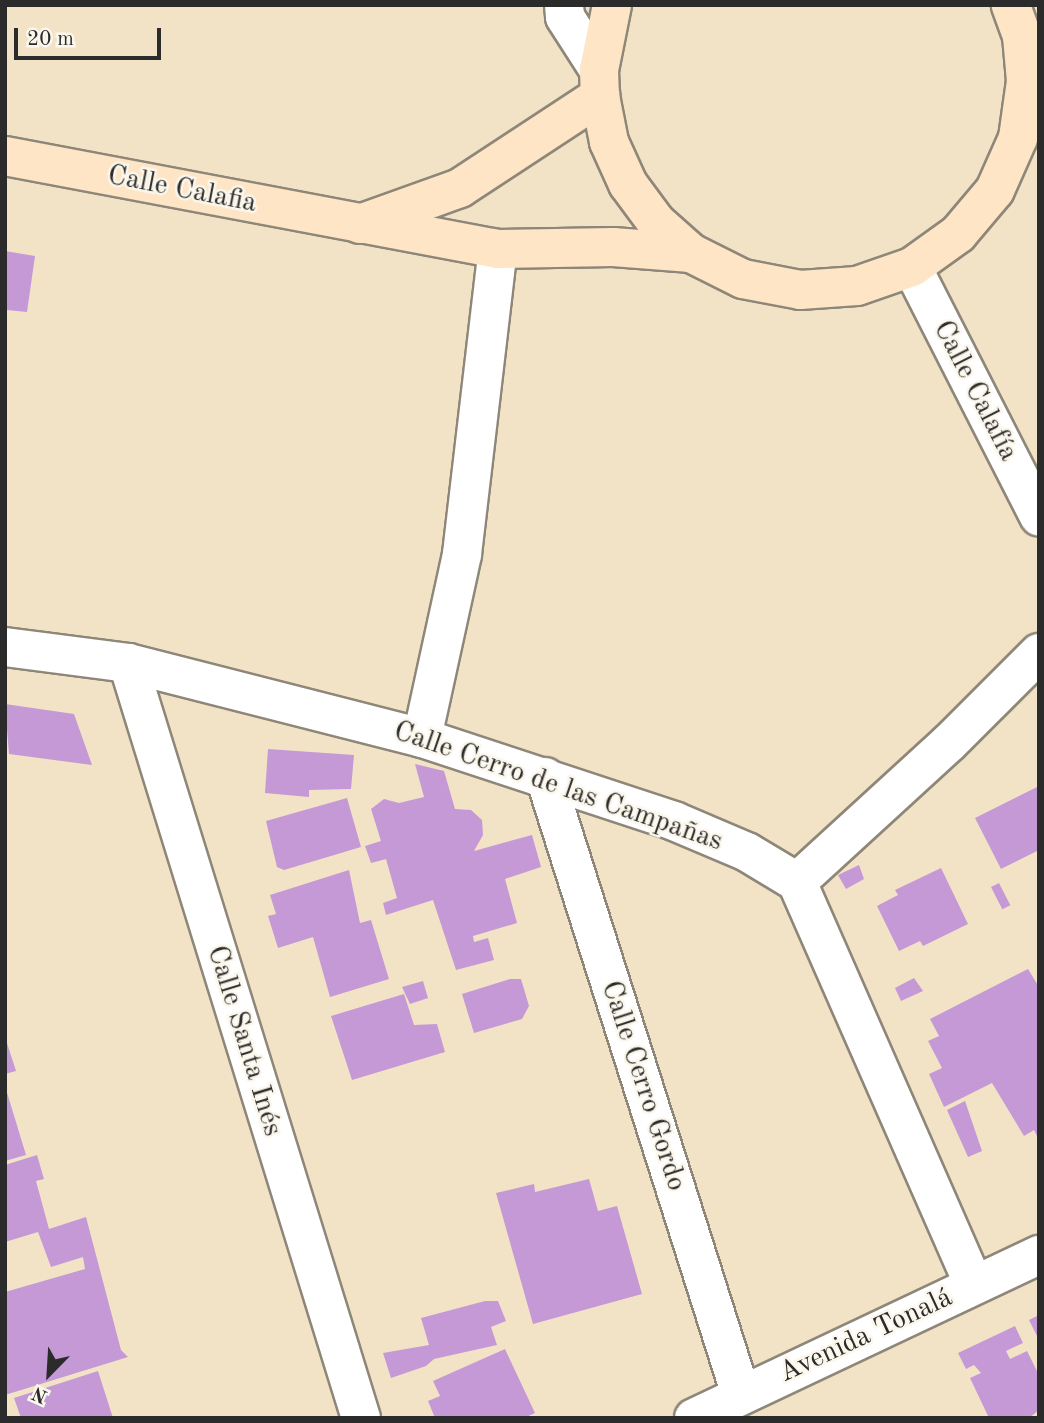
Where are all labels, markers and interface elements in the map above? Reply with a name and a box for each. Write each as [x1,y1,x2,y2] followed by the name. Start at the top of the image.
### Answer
[18,14,164,58] scale bar
[27,29,74,50] text: 20 m
[105,159,259,221] street label: Calle Calafia
[925,315,1025,467] street label: Calle Calafía
[389,715,727,859] street label: Calle Cerro de las Campañas
[199,942,289,1140] street label: Calle Santa Inés
[593,977,693,1195] street label: Calle Cerro Gordo
[774,1281,958,1391] street label: Avenida Tonalá
[14,1339,84,1409] north arrow
[30,1382,51,1405] text: N

